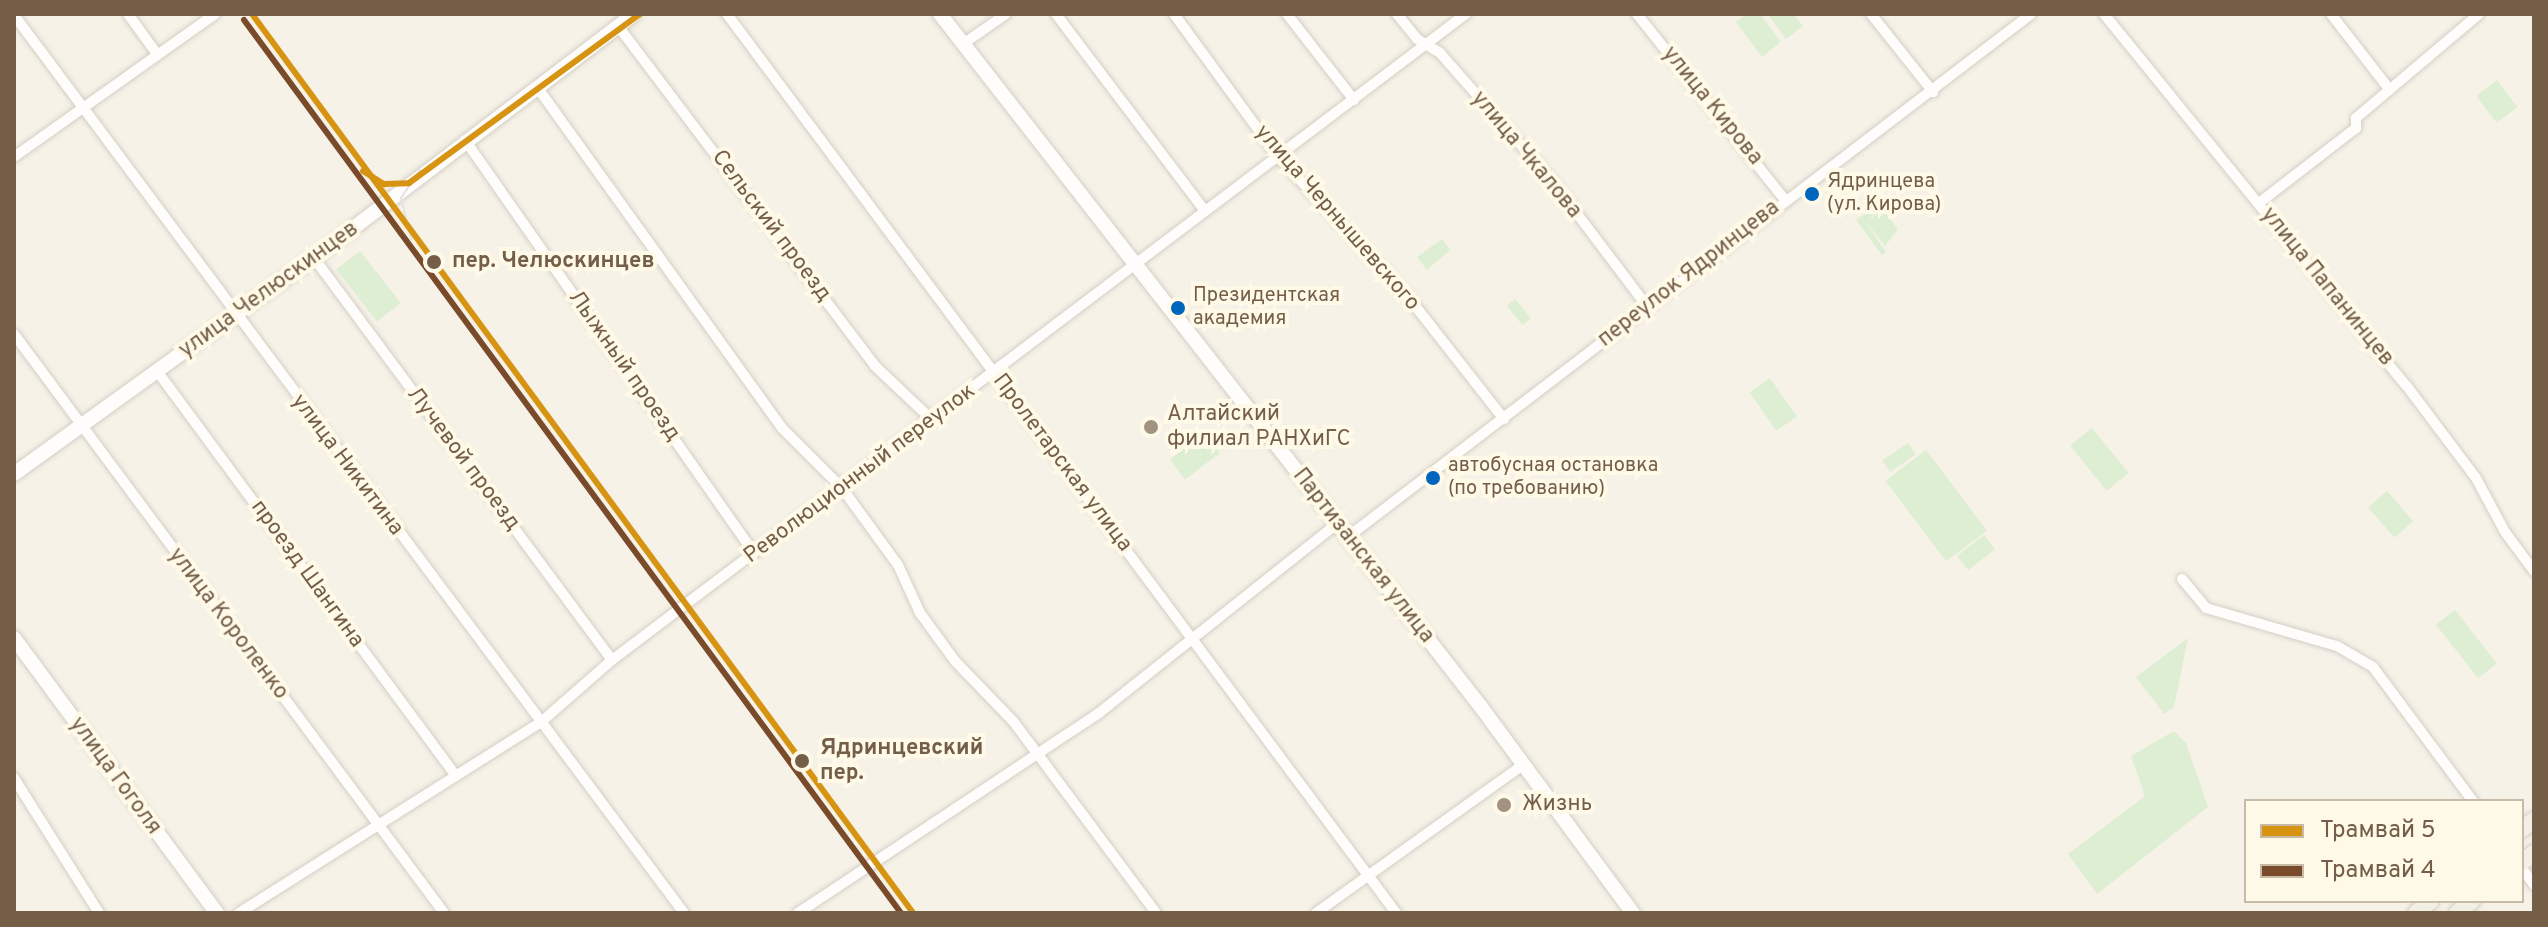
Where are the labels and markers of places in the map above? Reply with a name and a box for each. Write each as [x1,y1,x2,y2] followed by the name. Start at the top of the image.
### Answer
[1827,170,1941,217] place label: Ядринцева (ул. Кирова)
[1804,186,1820,202] marker: Ядринцева (ул. Кирова)
[452,249,654,275] place label: пер. Челюскинцев
[423,251,445,273] marker: пер. Челюскинцев
[1193,284,1340,331] place label: Президентская академия
[1170,300,1186,316] marker: Президентская академия
[1167,401,1351,452] place label: Алтайский филиал РАНХиГС
[1142,418,1160,436] marker: Алтайский филиал РАНХиГС
[1448,454,1658,501] place label: автобусная остановка (по требованию)
[1425,470,1441,486] marker: автобусная остановка (по требованию)
[820,735,983,786] place label: Ядринцевский пер.
[791,750,813,772] marker: Ядринцевский пер.
[1522,792,1592,818] place label: Жизнь
[1493,794,1515,816] marker: Жизнь

